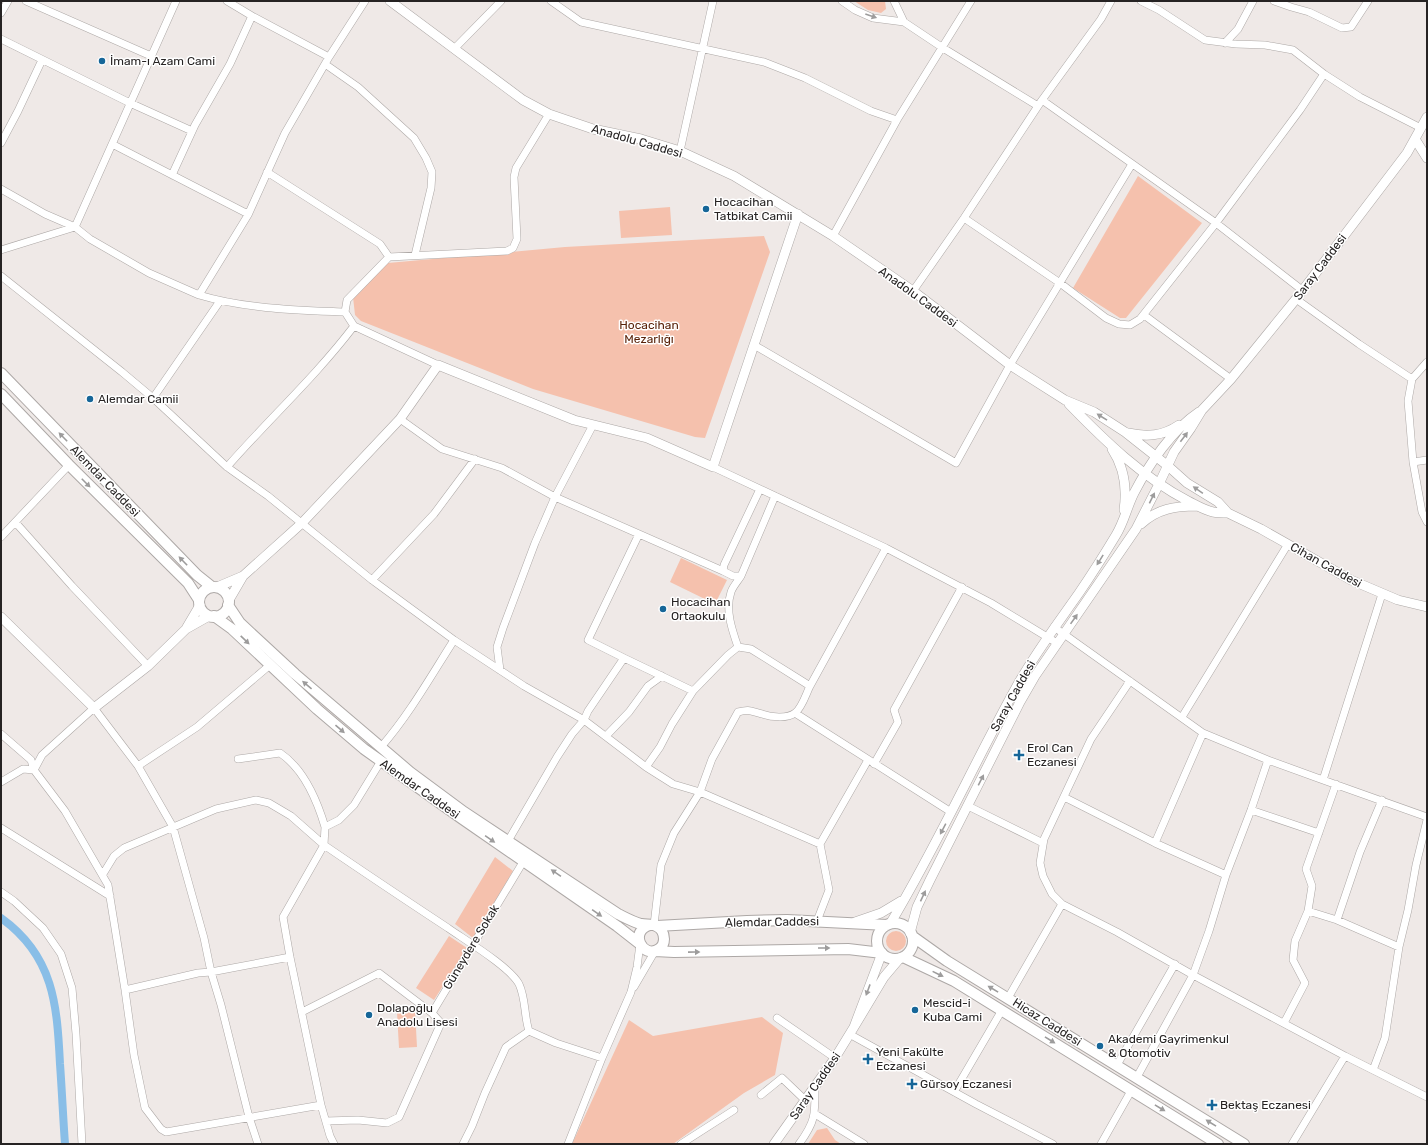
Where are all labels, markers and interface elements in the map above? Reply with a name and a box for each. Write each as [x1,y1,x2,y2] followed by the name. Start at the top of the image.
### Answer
[866,14,878,20] one-way arrow
[110,54,215,68] place label: İmam-ı Azam Cami
[97,56,107,66] marker: İmam-ı Azam Cami
[590,121,684,161] street label: Anadolu Caddesi
[714,195,793,223] place label: Hocacihan Tatbikat Camii
[701,204,711,214] marker: Hocacihan Tatbikat Camii
[1291,231,1349,303] street label: Saray Caddesi
[876,264,960,330] street label: Anadolu Caddesi
[619,318,679,346] park label: Hocacihan Mezarlığı
[98,392,179,406] place label: Alemdar Camii
[85,394,95,404] marker: Alemdar Camii
[1096,414,1107,421] one-way arrow
[58,432,68,442] one-way arrow
[1180,432,1188,443] one-way arrow
[67,442,143,520] street label: Alemdar Caddesi
[81,478,91,488] one-way arrow
[1193,486,1203,494] one-way arrow
[1149,493,1155,504] one-way arrow
[1288,540,1364,590] street label: Cihan Caddesi
[1096,555,1104,565] one-way arrow
[178,556,188,566] one-way arrow
[671,595,730,623] place label: Hocacihan Ortaokulu
[658,604,668,614] marker: Hocacihan Ortaokulu
[1070,614,1078,624] one-way arrow
[240,635,250,645] one-way arrow
[988,658,1038,734] street label: Saray Caddesi
[302,681,313,690] one-way arrow
[335,724,345,733] one-way arrow
[1027,741,1077,769] place label: Erol Can Eczanesi
[1014,750,1024,760] marker: Erol Can Eczanesi
[377,756,463,822] street label: Alemdar Caddesi
[978,774,984,785] one-way arrow
[939,823,946,835] one-way arrow
[485,835,495,843] one-way arrow
[551,869,561,877] one-way arrow
[920,890,926,901] one-way arrow
[440,901,502,992] street label: Güneydere Sokak
[592,909,602,917] one-way arrow
[725,914,819,930] street label: Alemdar Caddesi
[818,945,830,952] one-way arrow
[688,949,701,955] one-way arrow
[932,970,944,977] one-way arrow
[865,984,871,996] one-way arrow
[988,985,998,993] one-way arrow
[1010,995,1084,1049] street label: Hicaz Caddesi
[923,996,982,1024] place label: Mescid-i Kuba Cami
[377,1001,458,1029] place label: Dolapoğlu Anadolu Lisesi
[910,1005,920,1015] marker: Mescid-i Kuba Cami
[364,1010,374,1020] marker: Dolapoğlu Anadolu Lisesi
[1108,1032,1229,1060] place label: Akademi Gayrimenkul & Otomotiv
[1045,1036,1055,1044] one-way arrow
[1095,1041,1105,1051] marker: Akademi Gayrimenkul & Otomotiv
[876,1045,944,1073] place label: Yeni Fakülte Eczanesi
[787,1050,843,1122] street label: Saray Caddesi
[863,1054,873,1064] marker: Yeni Fakülte Eczanesi
[920,1077,1012,1091] place label: Gürsoy Eczanesi
[907,1079,917,1089] marker: Gürsoy Eczanesi
[1220,1098,1311,1112] place label: Bektaş Eczanesi
[1207,1100,1217,1110] marker: Bektaş Eczanesi
[1154,1105,1166,1112] one-way arrow
[1205,1120,1217,1127] one-way arrow

